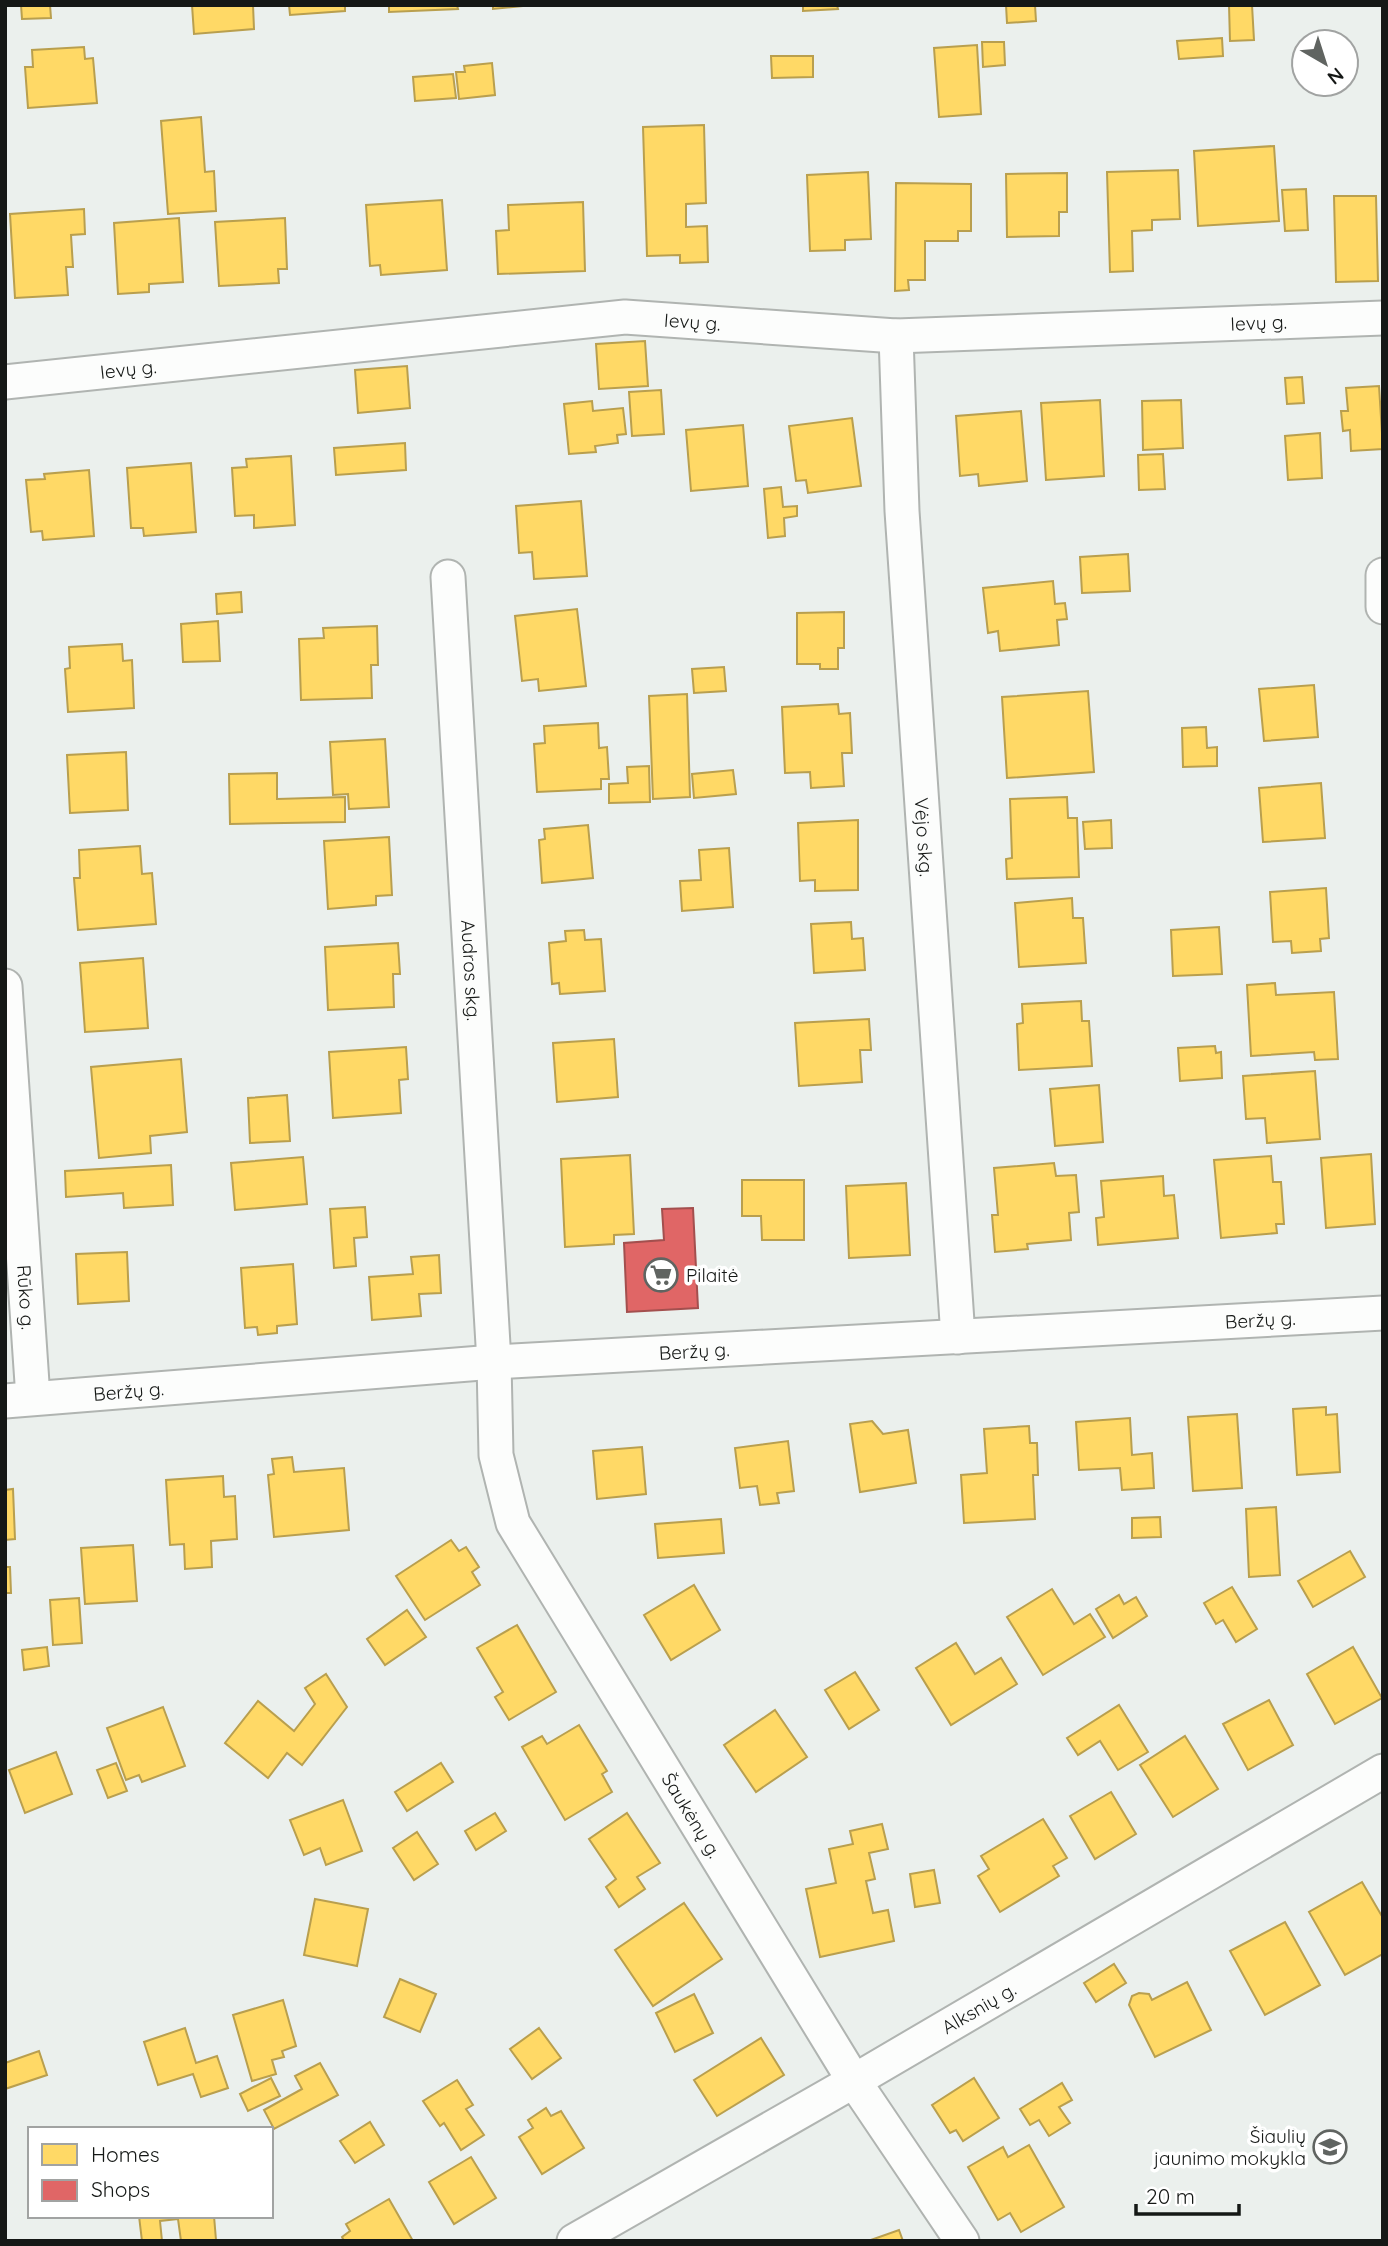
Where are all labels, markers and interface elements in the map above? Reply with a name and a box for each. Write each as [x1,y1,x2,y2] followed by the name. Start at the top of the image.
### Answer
[1290,28,1360,98] north arrow
[1323,62,1349,90] text: N
[663,308,722,336] street label: Ievų g.
[1230,310,1288,336] street label: Ievų g.
[99,354,158,384] street label: Ievų g.
[909,797,939,877] street label: Vėjo skg.
[456,919,486,1022] street label: Audros skg.
[642,1256,680,1294] supermarket icon: Pilaitė
[686,1263,738,1287] place label: Pilaitė
[12,1264,40,1331] street label: Rūko g.
[1224,1306,1296,1334] street label: Beržų g.
[658,1337,730,1365] street label: Beržų g.
[92,1376,165,1406] street label: Beržų g.
[656,1768,727,1862] street label: Šaukėnų g.
[937,1977,1020,2039] street label: Alksnių g.
[1153,2124,1306,2170] place label: Šiaulių jaunimo mokykla
[28,2127,273,2218] legend
[1311,2128,1349,2166] school or university icon: Šiaulių jaunimo mokykla
[91,2141,160,2167] text: Homes
[1136,2172,1239,2216] scale bar
[91,2176,150,2202] text: Shops
[1146,2183,1195,2209] text: 20 m

